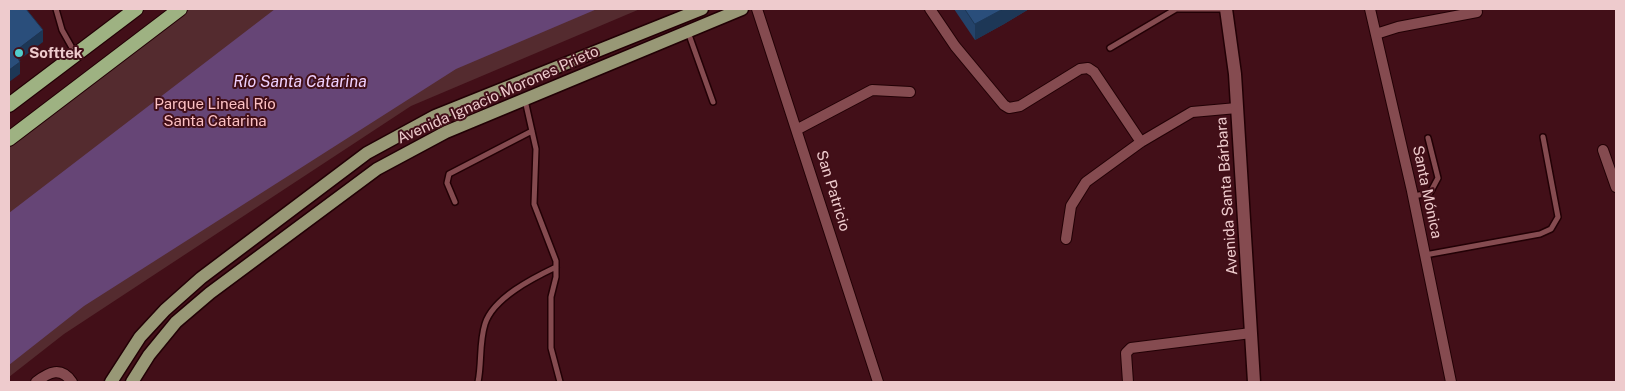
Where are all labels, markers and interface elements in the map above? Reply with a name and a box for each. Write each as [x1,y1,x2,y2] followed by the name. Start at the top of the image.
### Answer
[394,42,602,148] street label: Avenida Ignacio Morones Prieto
[29,44,83,62] place label: Softtek
[13,47,25,59] marker: Softtek
[233,72,367,92] water label: Río Santa Catarina
[154,95,276,130] park label: Parque Lineal Río Santa Catarina
[1212,116,1242,276] street label: Avenida Santa Bárbara
[1408,144,1446,240] street label: Santa Mónica
[812,148,854,234] street label: San Patricio

